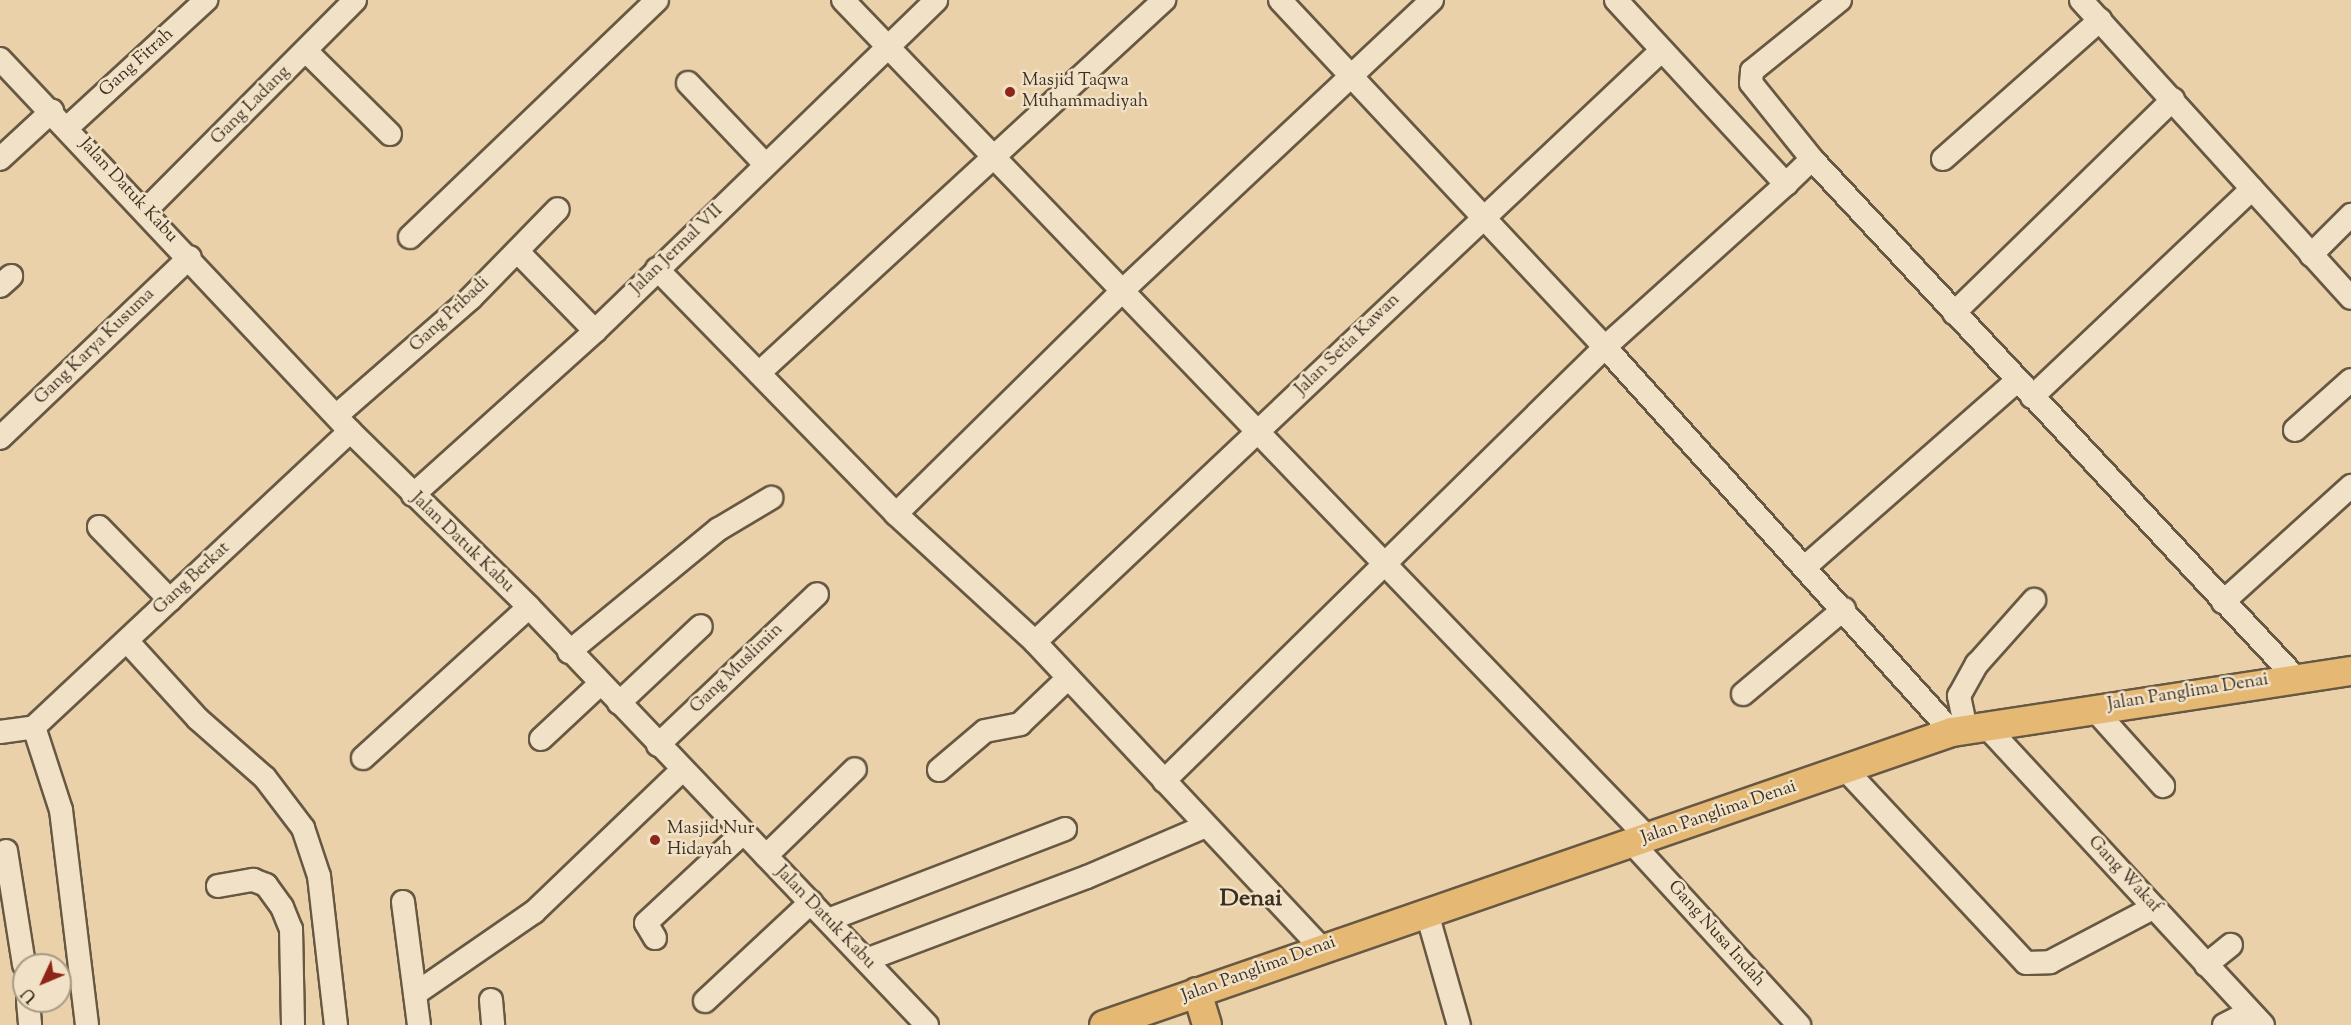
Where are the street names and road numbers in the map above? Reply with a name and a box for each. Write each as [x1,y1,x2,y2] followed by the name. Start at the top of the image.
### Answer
[95,24,179,102] street label: Gang Fitrah
[207,62,295,150] street label: Gang Ladang
[74,134,182,248] street label: Jalan Datuk Kabu
[626,201,728,299] street label: Jalan Jermal VII
[406,273,494,357] street label: Gang Pribadi
[31,284,159,410] street label: Gang Karya Kusuma
[1291,290,1405,400] street label: Jalan Setia Kawan
[406,488,518,598] street label: Jalan Datuk Kabu
[149,538,235,620] street label: Gang Berkat
[686,619,788,719] street label: Gang Muslimin
[2106,670,2270,716] street label: Jalan Panglima Denai
[1639,776,1799,850] street label: Jalan Panglima Denai
[2083,832,2165,918] street label: Gang Wakaf
[770,862,880,974] street label: Jalan Datuk Kabu
[1663,876,1769,992] street label: Gang Nusa Indah
[1179,932,1339,1008] street label: Jalan Panglima Denai

